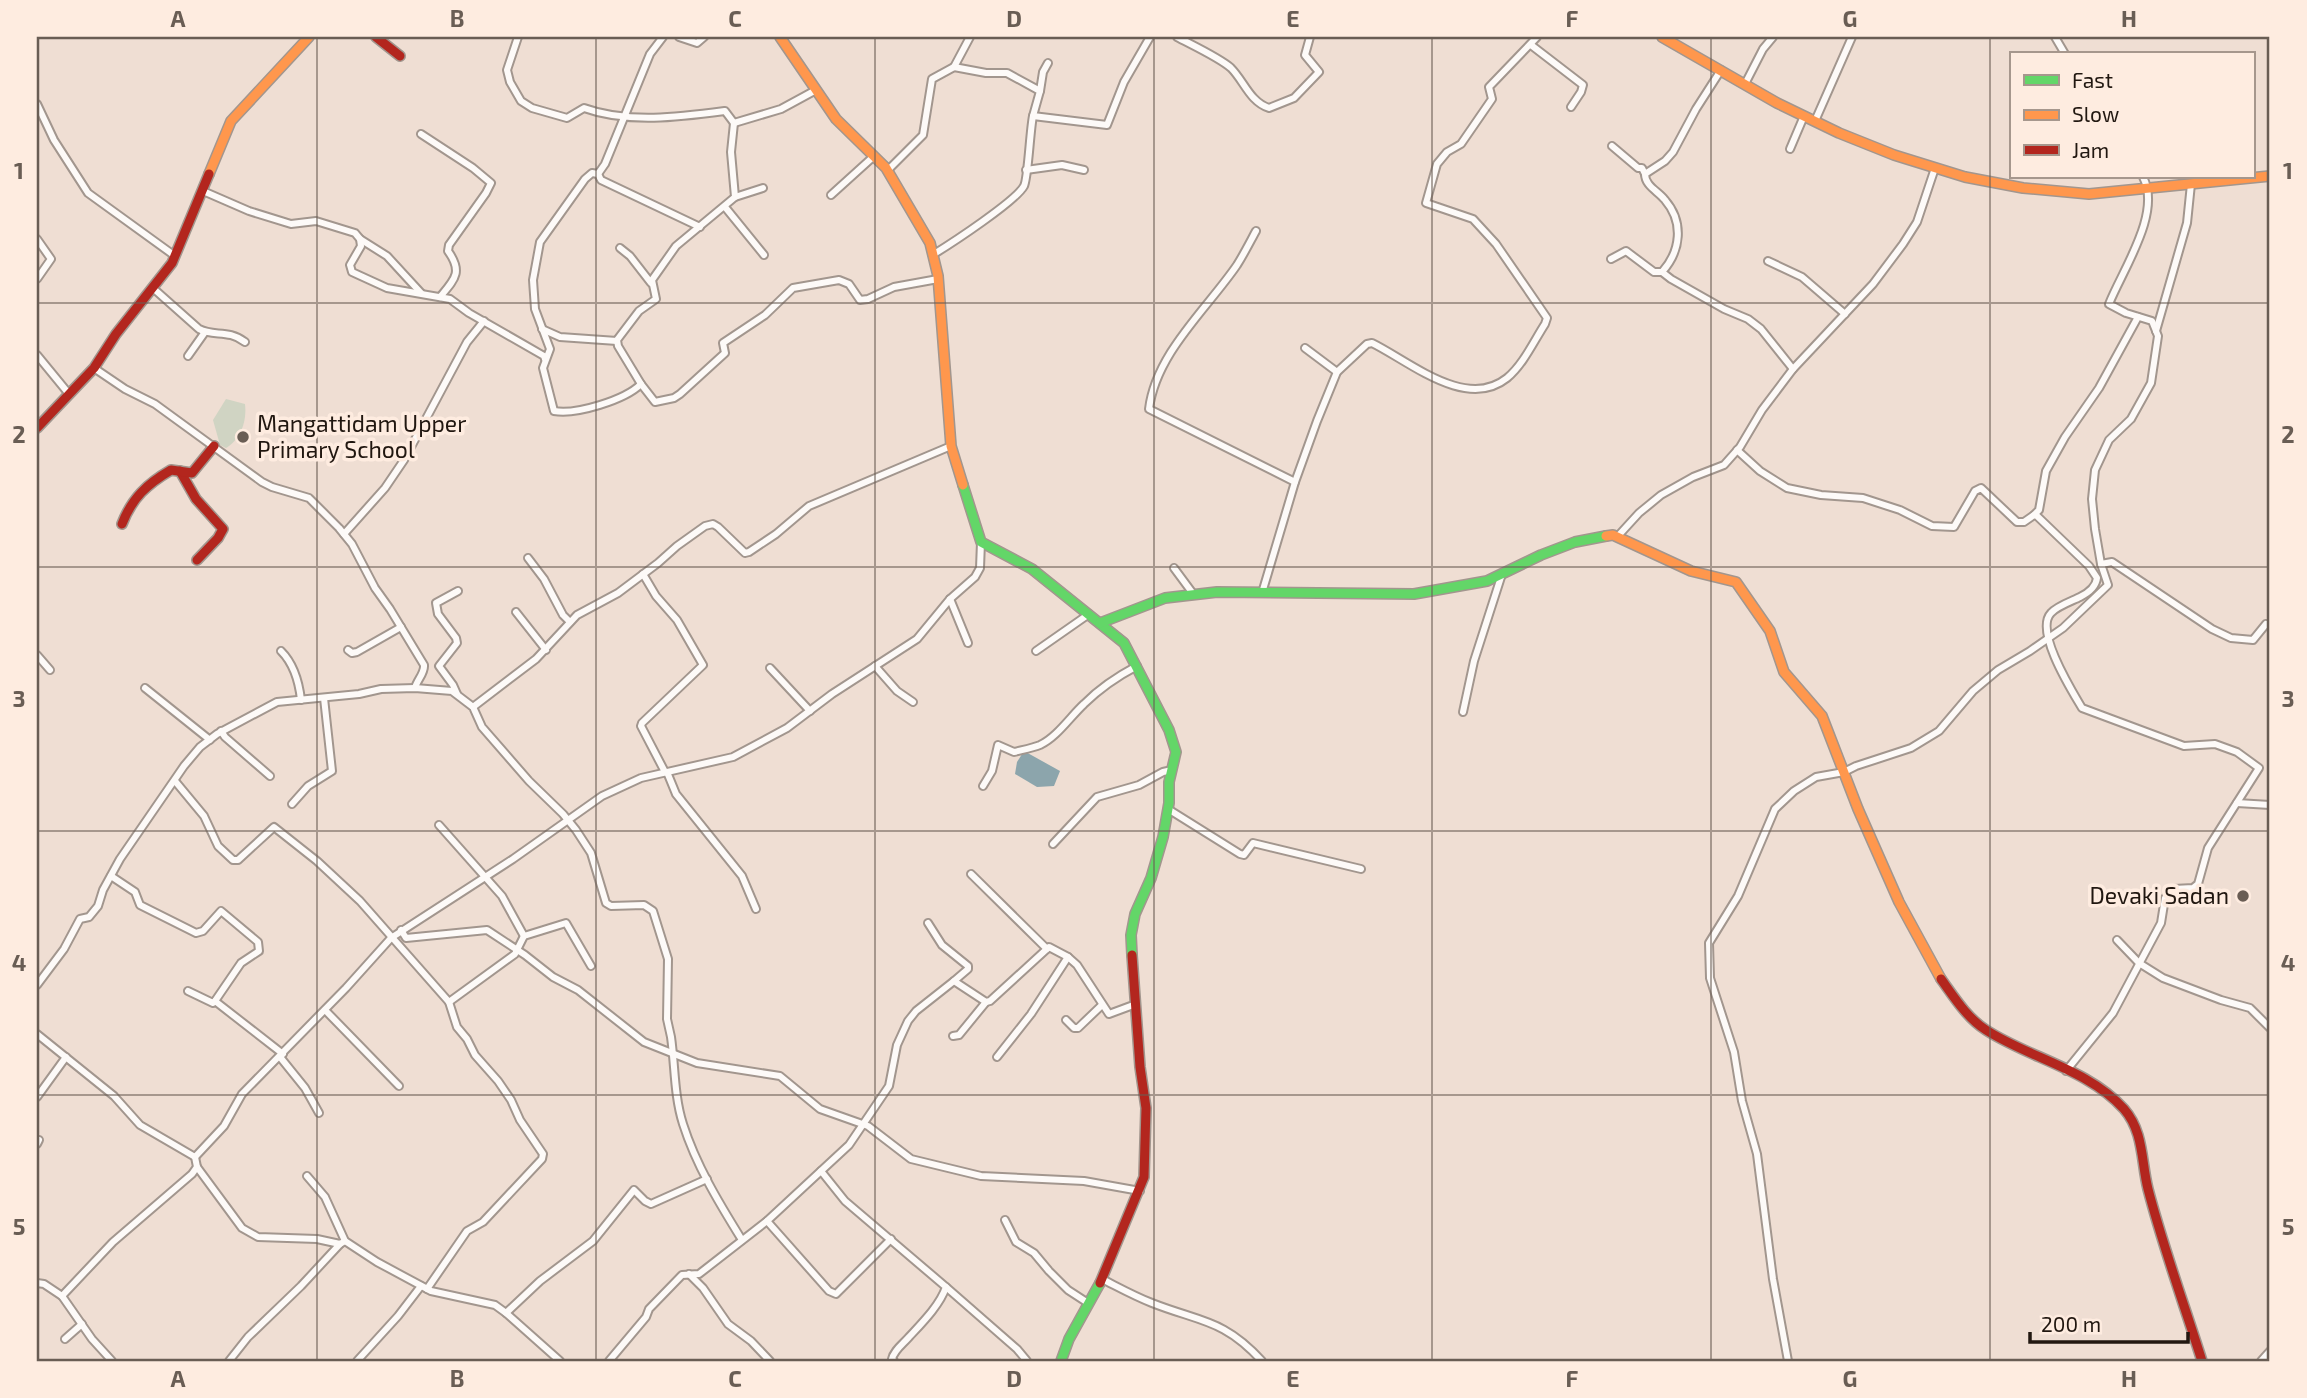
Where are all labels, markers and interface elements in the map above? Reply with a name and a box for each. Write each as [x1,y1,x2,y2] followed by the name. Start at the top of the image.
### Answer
[170,4,186,32] text: A
[450,4,464,32] text: B
[728,4,742,32] text: C
[1006,4,1022,32] text: D
[1286,4,1300,32] text: E
[1566,4,1579,32] text: F
[1843,4,1857,32] text: G
[2121,4,2137,32] text: H
[2010,52,2254,178] legend
[2072,67,2113,92] text: Fast
[2072,101,2119,126] text: Slow
[2072,137,2109,162] text: Jam
[14,156,24,184] text: 1
[2283,156,2293,184] text: 1
[257,409,466,463] place label: Mangattidam Upper Primary School
[12,420,26,448] text: 2
[2281,420,2295,448] text: 2
[235,429,251,445] marker: Mangattidam Upper Primary School
[12,684,26,712] text: 3
[2281,684,2295,712] text: 3
[2090,881,2229,909] place label: Devaki Sadan
[2235,888,2251,904] marker: Devaki Sadan
[12,948,26,976] text: 4
[2281,948,2295,976] text: 4
[13,1212,25,1240] text: 5
[2282,1212,2294,1240] text: 5
[2030,1300,2188,1344] scale bar
[2041,1311,2101,1336] text: 200 m
[170,1364,186,1392] text: A
[450,1364,464,1392] text: B
[728,1364,742,1392] text: C
[1006,1364,1022,1392] text: D
[1286,1364,1300,1392] text: E
[1566,1364,1579,1392] text: F
[1843,1364,1857,1392] text: G
[2121,1364,2137,1392] text: H

